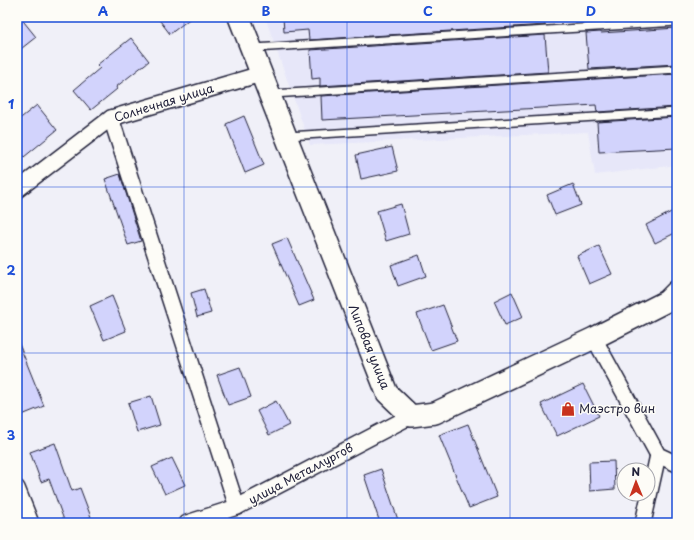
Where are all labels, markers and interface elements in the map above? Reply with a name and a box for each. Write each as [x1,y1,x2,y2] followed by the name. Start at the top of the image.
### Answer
[98,1,108,20] text: A
[262,1,271,20] text: B
[423,1,433,20] text: C
[586,1,596,20] text: D
[112,78,216,126] street label: Солнечная улица
[8,94,14,113] text: 1
[6,260,16,279] text: 2
[345,301,395,392] street label: Липовая улица
[579,399,655,417] place label: Маэстро вин
[560,401,576,417] shop icon: Маэстро вин
[7,425,16,444] text: 3
[245,438,356,508] street label: улица Металлургов
[616,462,656,502] north arrow
[631,463,641,480] text: N

